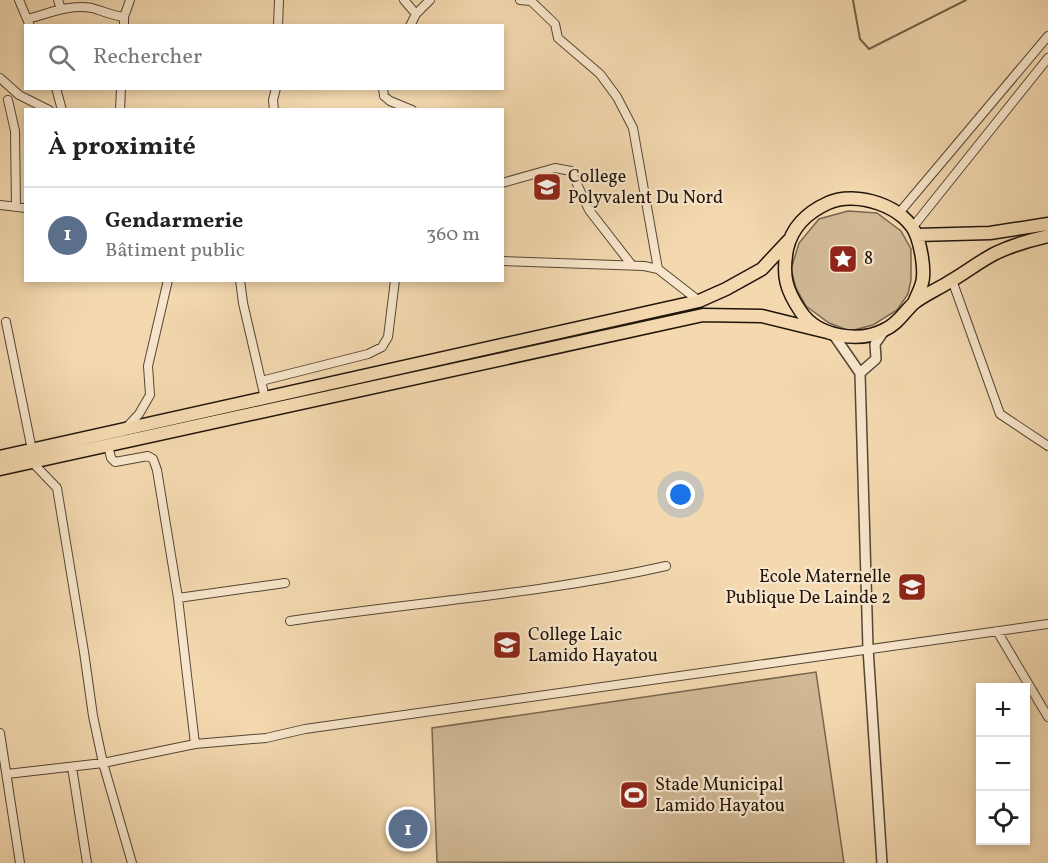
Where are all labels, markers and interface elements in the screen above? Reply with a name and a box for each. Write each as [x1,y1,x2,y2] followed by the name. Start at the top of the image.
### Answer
[24,24,504,90] search box
[45,41,78,74] icon: search
[93,42,202,73] text: Rechercher
[48,129,196,165] text: À proximité
[568,165,723,211] place label: College Polyvalent Du Nord
[531,171,563,203] school or university icon: College Polyvalent Du Nord
[105,206,243,237] text: Gendarmerie
[63,221,72,249] text: 1
[426,221,480,249] text: 360 m
[105,237,245,265] text: Bâtiment public
[827,243,859,275] place icon: 8
[864,247,873,272] place label: 8
[666,480,695,509] your location
[725,565,891,611] place label: Ecole Maternelle Publique De Lainde 2
[896,571,928,603] school or university icon: Ecole Maternelle Publique De Lainde 2
[528,623,658,669] place label: College Laic Lamido Hayatou
[491,629,523,661] school or university icon: College Laic Lamido Hayatou
[976,683,1030,845] map controls
[976,683,1030,737] button: +
[976,737,1030,791] button: −
[655,773,785,819] place label: Stade Municipal Lamido Hayatou
[618,779,650,811] sports icon: Stade Municipal Lamido Hayatou
[976,791,1030,845] button: locate
[388,806,428,852] pin: 1

